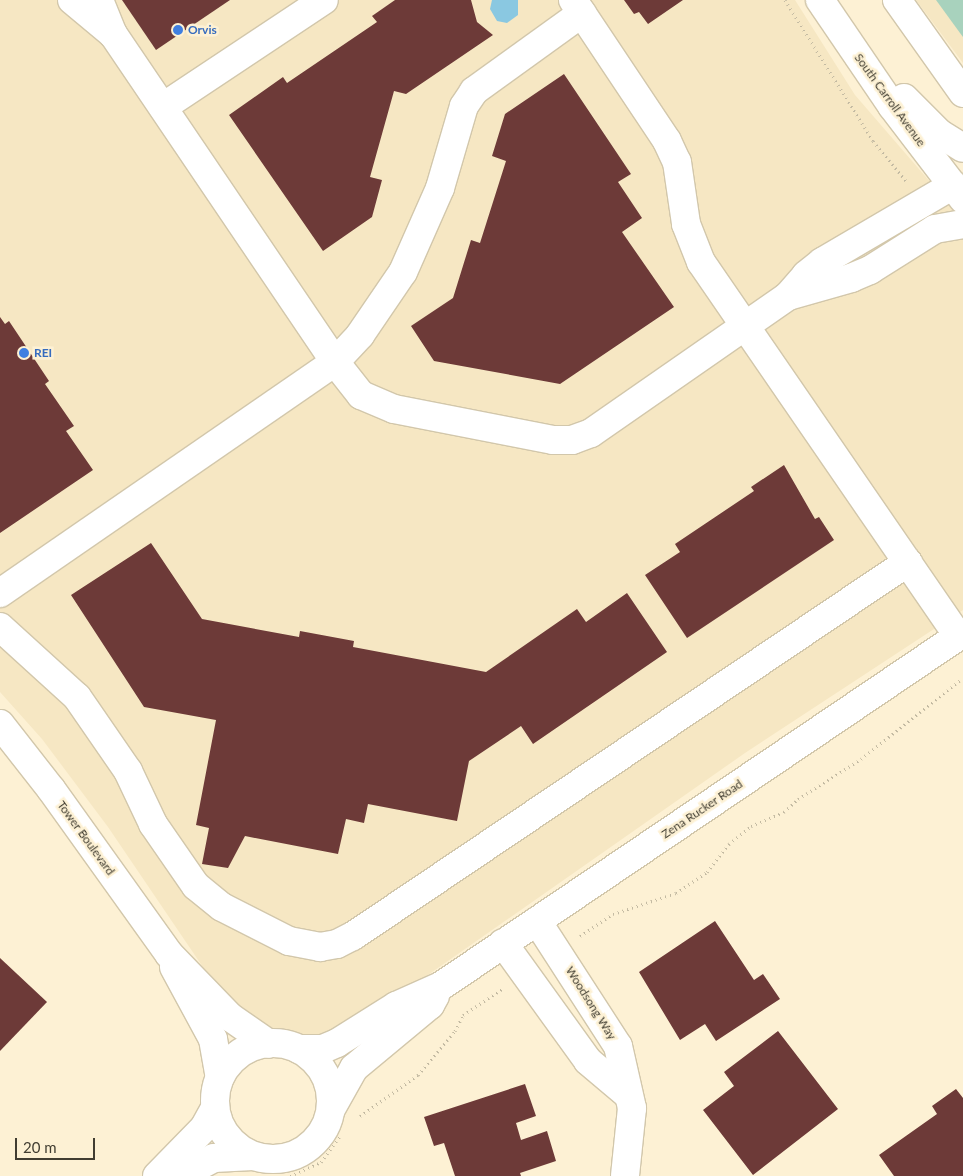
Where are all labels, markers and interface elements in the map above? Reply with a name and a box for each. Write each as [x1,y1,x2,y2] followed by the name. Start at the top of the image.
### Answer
[188,23,217,37] place label: Orvis
[172,24,184,36] marker: Orvis
[851,51,929,149] street label: South Carroll Avenue
[34,346,52,360] place label: REI
[18,347,30,359] marker: REI
[659,777,745,841] street label: Zena Rucker Road
[54,798,118,878] street label: Tower Boulevard
[563,964,619,1042] street label: Woodsong Way
[18,1128,98,1160] scale bar
[23,1138,57,1156] text: 20 m

